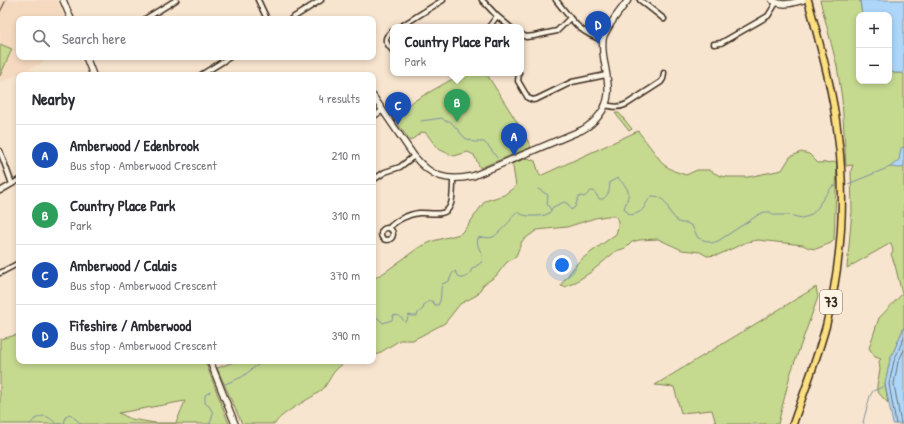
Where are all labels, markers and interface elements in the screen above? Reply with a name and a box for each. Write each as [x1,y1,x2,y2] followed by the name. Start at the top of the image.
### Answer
[585,11,611,44] pin: D
[856,12,892,84] map controls
[856,12,892,48] button: +
[16,16,376,60] search box
[390,24,524,76] popup
[30,27,52,49] icon: search
[62,28,126,49] text: Search here
[404,31,510,52] text: Country Place Park
[856,48,892,84] button: −
[404,52,426,70] text: Park
[32,87,75,110] text: Nearby
[319,89,360,107] text: 4 results
[444,89,470,122] pin: B
[385,92,411,125] pin: C
[501,123,527,156] pin: A
[70,135,199,156] text: Amberwood / Edenbrook
[42,146,48,164] text: A
[332,146,360,164] text: 210 m
[70,156,217,174] text: Bus stop · Amberwood Crescent
[70,195,175,216] text: Country Place Park
[42,206,48,224] text: B
[332,206,360,224] text: 310 m
[70,216,92,234] text: Park
[70,255,177,276] text: Amberwood / Calais
[552,255,572,275] your location
[41,266,49,284] text: C
[330,266,360,284] text: 370 m
[70,276,217,294] text: Bus stop · Amberwood Crescent
[820,290,842,314] road number: 73
[70,315,191,336] text: Fifeshire / Amberwood
[42,326,48,344] text: D
[332,326,360,344] text: 390 m
[70,336,217,354] text: Bus stop · Amberwood Crescent

